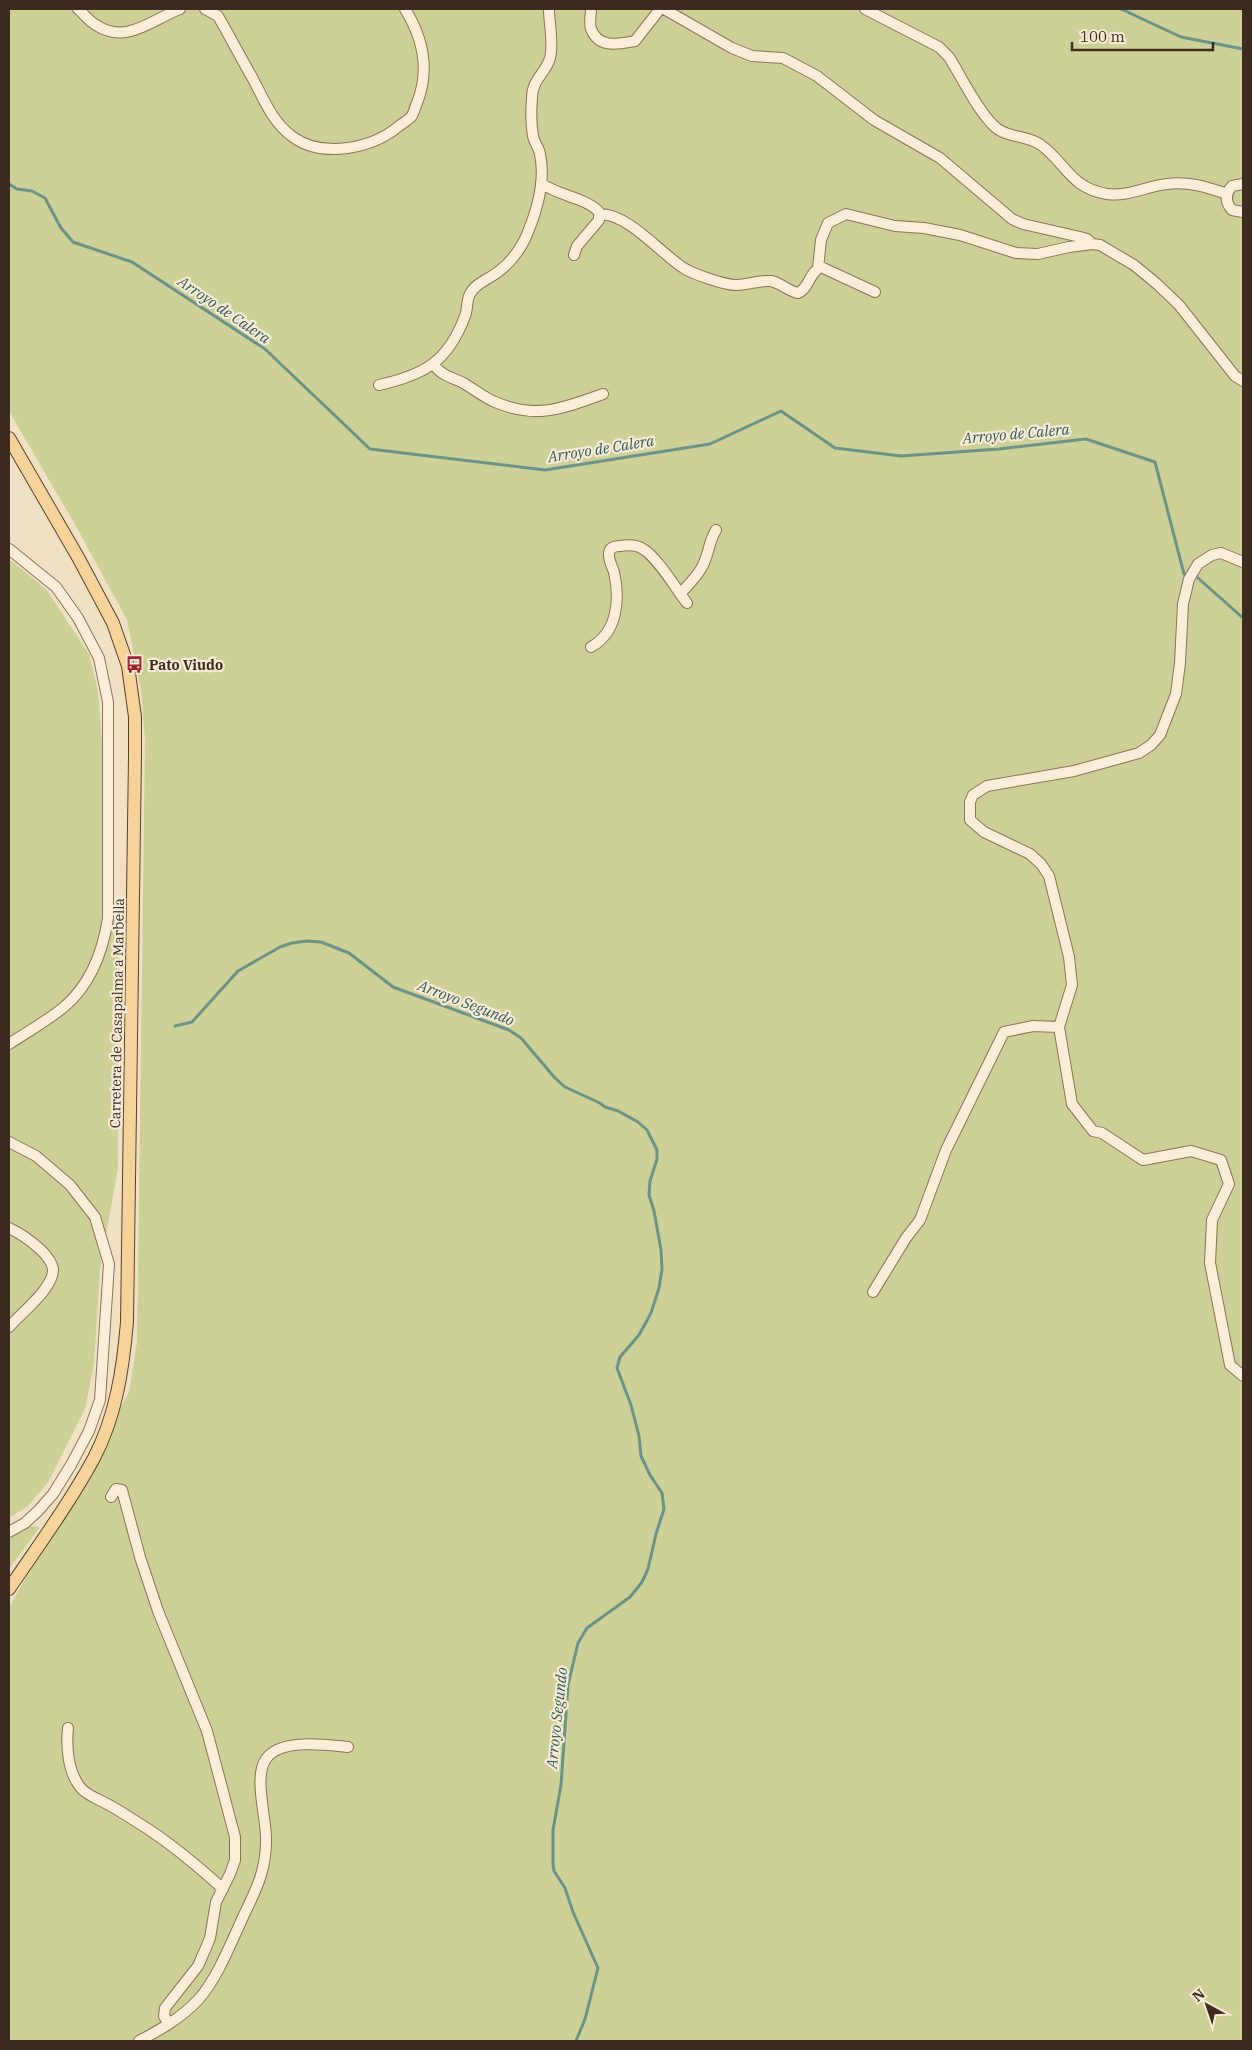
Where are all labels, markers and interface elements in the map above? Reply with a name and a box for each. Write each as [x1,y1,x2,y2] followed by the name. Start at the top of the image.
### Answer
[1072,20,1213,52] scale bar
[1080,27,1125,46] text: 100 m
[174,271,275,348] water label: Arroyo de Calera
[961,419,1071,448] water label: Arroyo de Calera
[545,431,656,466] water label: Arroyo de Calera
[125,655,145,675] bus stop icon: Pato Viudo
[149,656,223,674] place label: Pato Viudo
[106,897,128,1128] street label: Carretera de Casapalma a Marbella
[414,975,517,1030] water label: Arroyo Segundo
[542,1666,571,1771] water label: Arroyo Segundo
[1182,1980,1232,2030] north arrow
[1189,1985,1209,2005] text: N

